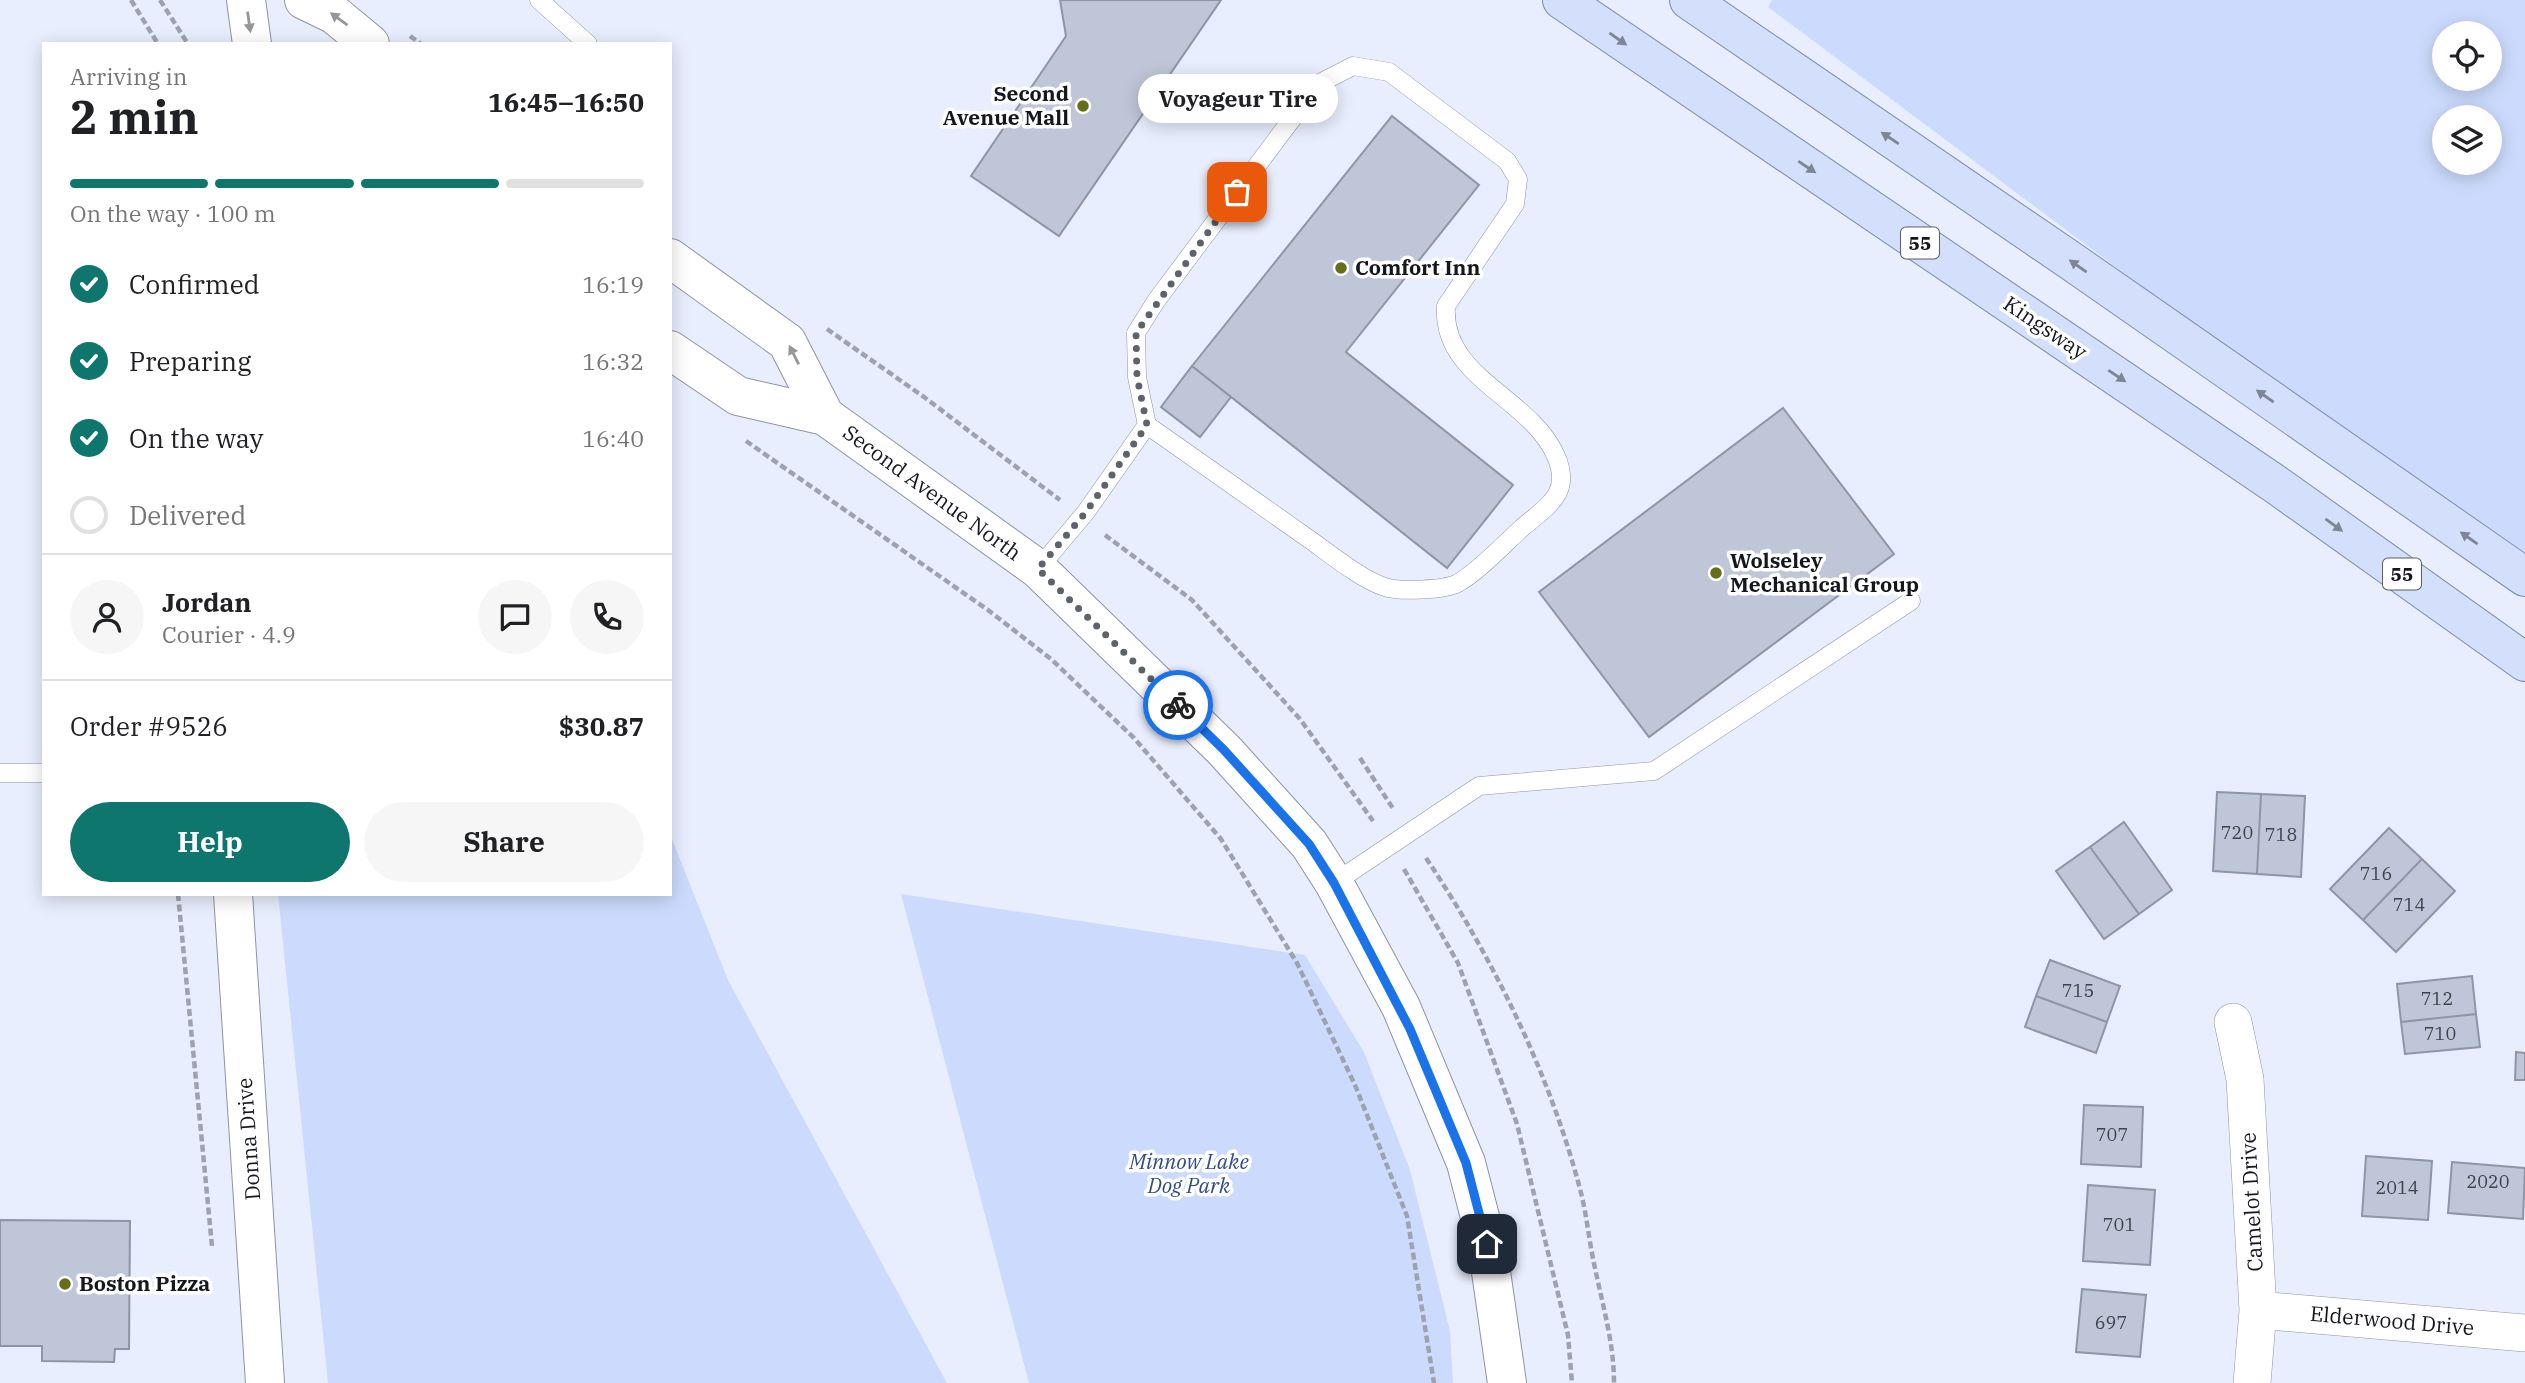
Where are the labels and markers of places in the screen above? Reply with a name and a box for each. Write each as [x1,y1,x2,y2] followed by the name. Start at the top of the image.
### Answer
[1137,73,1337,122] callout: Voyageur Tire
[943,79,1069,131] place label: Second Avenue Mall
[1075,98,1091,114] marker: Second Avenue Mall
[1207,162,1267,222] pin
[1355,253,1480,281] place label: Comfort Inn
[1333,260,1349,276] marker: Comfort Inn
[1730,546,1919,598] place label: Wolseley Mechanical Group
[1708,565,1724,581] marker: Wolseley Mechanical Group
[1457,1214,1517,1274] pin
[79,1269,210,1297] place label: Boston Pizza
[57,1276,73,1292] marker: Boston Pizza

